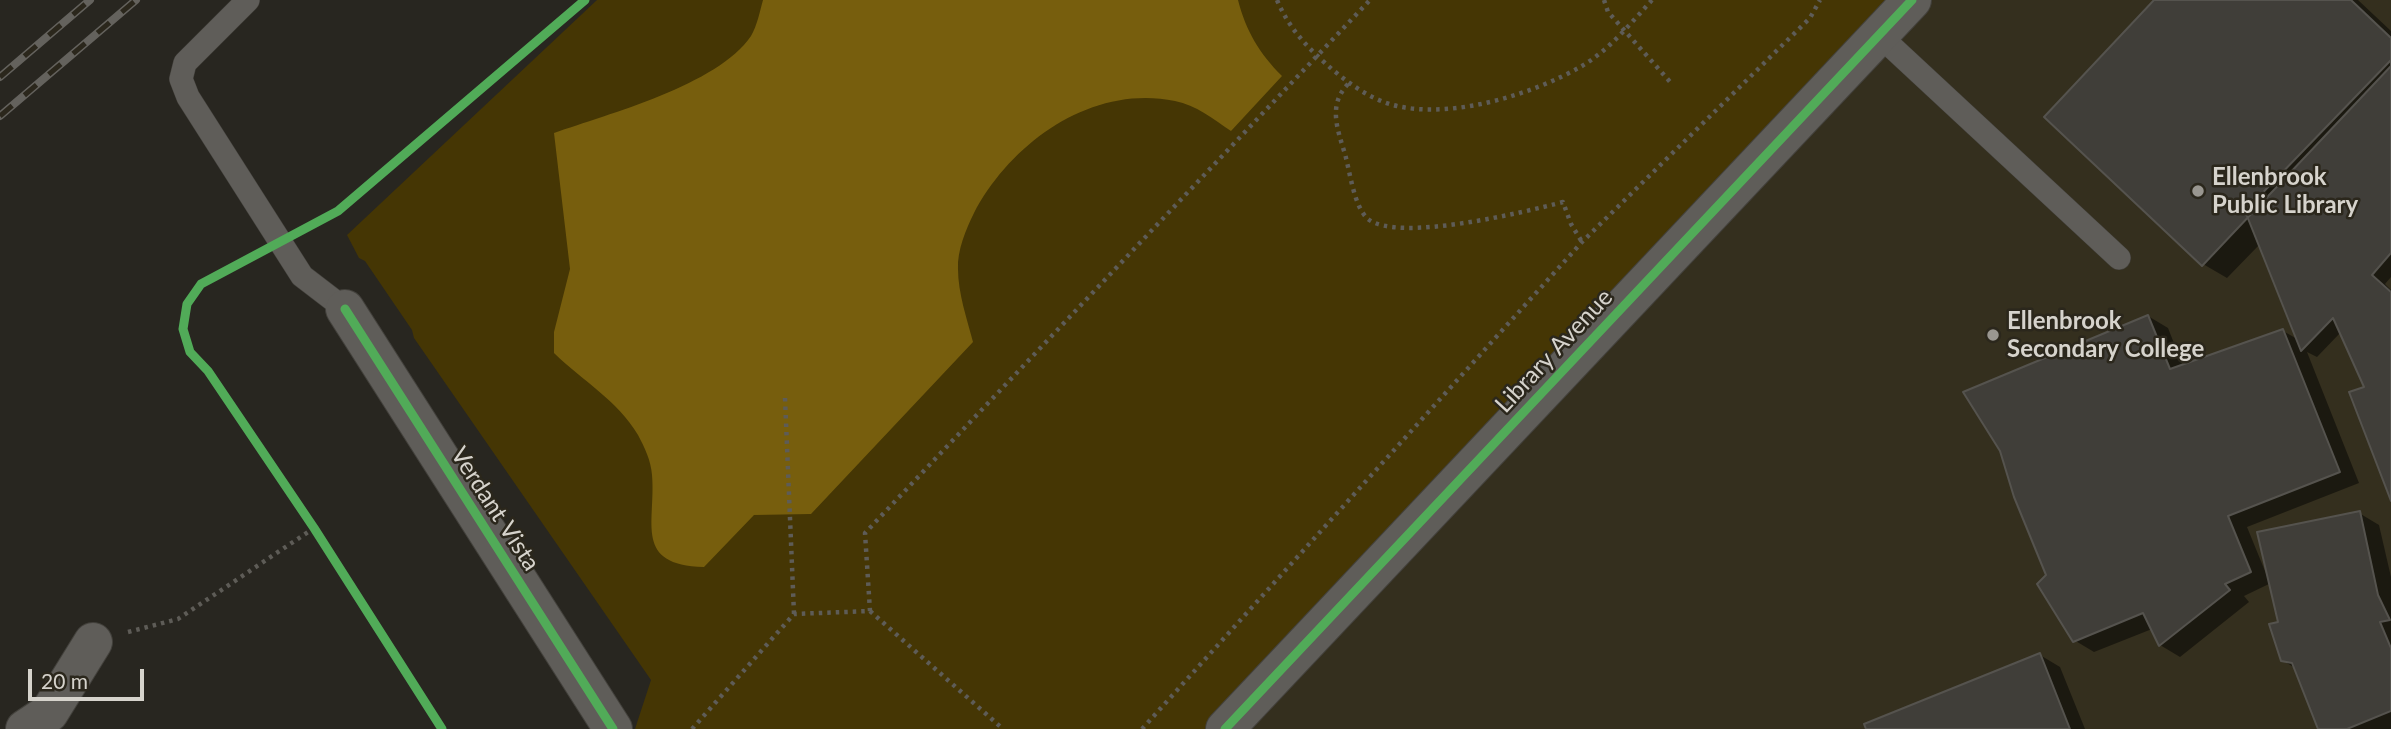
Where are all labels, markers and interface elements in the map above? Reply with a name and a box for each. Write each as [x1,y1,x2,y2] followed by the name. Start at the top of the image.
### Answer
[2212,163,2358,219] place label: Ellenbrook Public Library
[2190,183,2206,199] marker: Ellenbrook Public Library
[1489,283,1619,419] street label: Library Avenue
[2007,307,2204,363] place label: Ellenbrook Secondary College
[1985,327,2001,343] marker: Ellenbrook Secondary College
[444,442,546,576] street label: Verdant Vista
[32,656,147,700] scale bar
[41,668,88,693] text: 20 m

